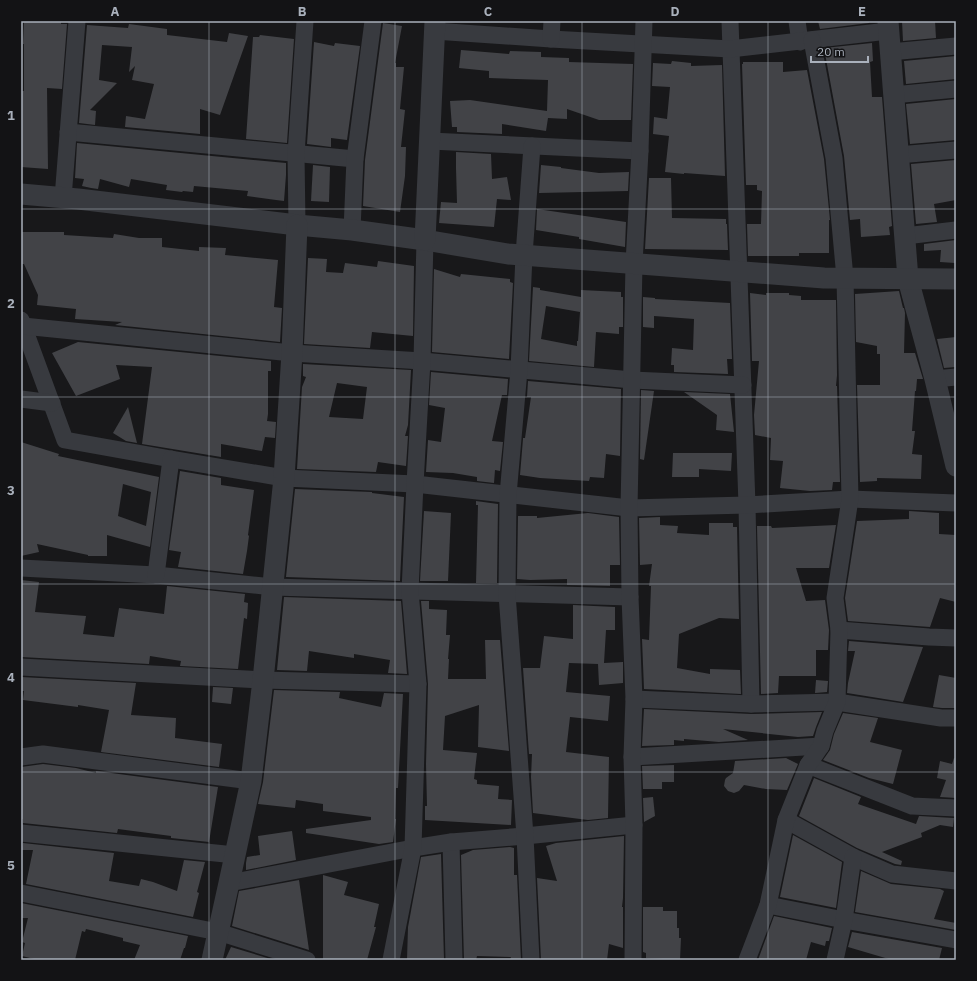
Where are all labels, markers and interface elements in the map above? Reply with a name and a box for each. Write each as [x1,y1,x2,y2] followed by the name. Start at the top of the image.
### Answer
[111,3,120,20] text: A
[298,3,307,20] text: B
[484,3,493,20] text: C
[670,3,680,20] text: D
[858,3,866,20] text: E
[811,38,868,64] scale bar
[817,44,845,59] text: 20 m
[7,107,15,124] text: 1
[7,295,15,312] text: 2
[7,482,15,499] text: 3
[7,669,15,686] text: 4
[7,857,15,874] text: 5

